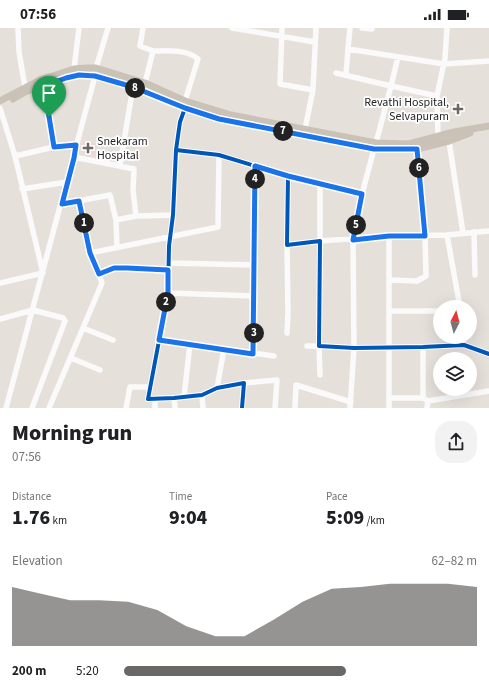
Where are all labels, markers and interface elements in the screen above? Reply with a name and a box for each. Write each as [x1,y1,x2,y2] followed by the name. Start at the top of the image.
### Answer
[20,4,56,25] text: 07:56
[32,76,66,117] pin
[125,78,145,98] pin: 8
[132,80,138,95] text: 8
[38,82,60,104] icon: arrive
[364,94,449,125] place label: Revathi Hospital, Selvapuram
[452,103,464,115] marker: Revathi Hospital, Selvapuram
[273,121,293,141] pin: 7
[280,123,286,138] text: 7
[97,133,148,164] place label: Snekaram Hospital
[82,142,94,154] marker: Snekaram Hospital
[409,158,429,178] pin: 6
[416,160,422,175] text: 6
[245,169,265,189] pin: 4
[252,171,258,186] text: 4
[74,213,94,233] pin: 1
[81,215,87,230] text: 1
[346,215,366,235] pin: 5
[353,217,359,232] text: 5
[156,292,176,312] pin: 2
[163,294,169,309] text: 2
[433,300,477,344] north arrow
[433,300,477,396] map controls
[244,323,264,343] pin: 3
[251,325,257,340] text: 3
[433,352,477,396] button: layers
[12,417,132,449] text: Morning run
[435,421,477,463] button: share
[12,448,41,466] text: 07:56
[12,489,51,504] text: Distance
[169,489,192,504] text: Time
[326,489,348,504] text: Pace
[12,504,50,532] text: 1.76
[169,504,207,532] text: 9:04
[326,504,364,532] text: 5:09
[50,513,67,528] text: km
[364,513,385,528] text: /km
[12,552,63,570] text: Elevation
[432,552,477,570] text: 62–82 m
[12,662,46,680] text: 200 m
[76,662,99,680] text: 5:20

